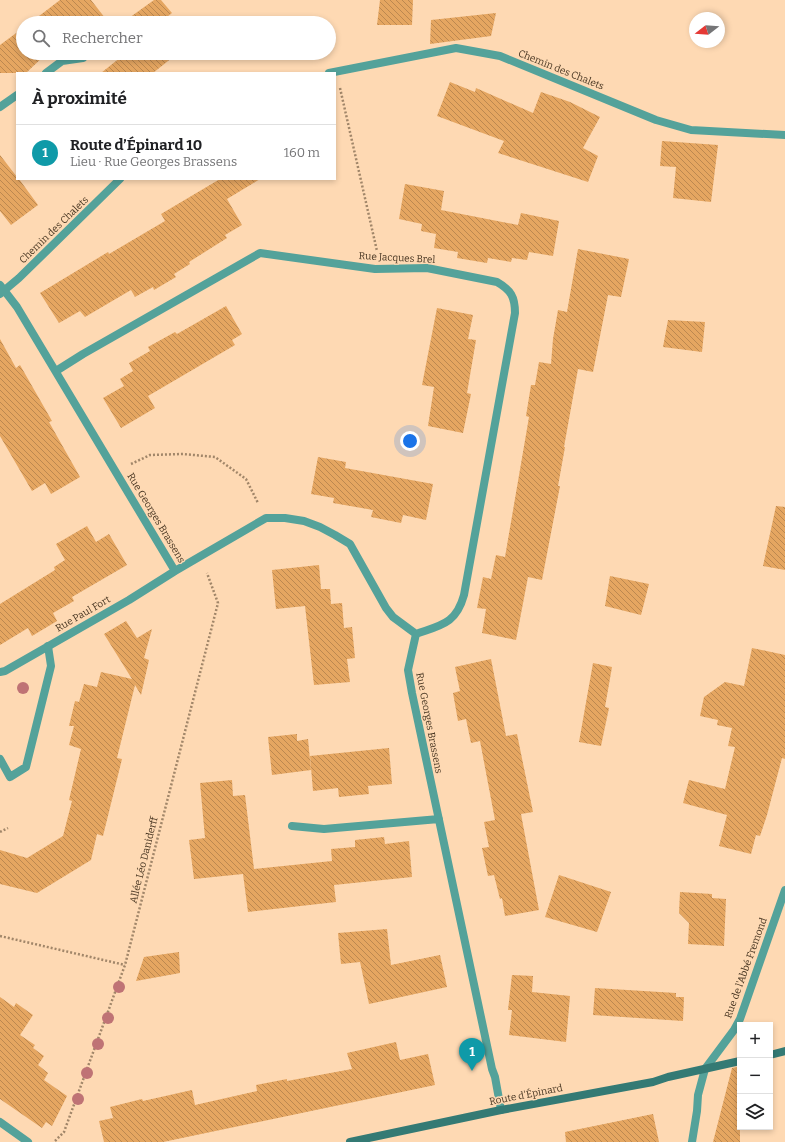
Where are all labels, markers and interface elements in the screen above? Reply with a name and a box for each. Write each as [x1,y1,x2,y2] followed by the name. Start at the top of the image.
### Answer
[689,12,725,48] north arrow
[16,16,336,60] search box
[30,27,52,49] icon: search
[62,29,143,47] text: Rechercher
[516,47,606,93] street label: Chemin des Chalets
[32,88,127,109] text: À proximité
[70,136,202,154] text: Route d’Épinard 10
[42,145,48,160] text: 1
[284,145,320,160] text: 160 m
[70,154,237,169] text: Lieu · Rue Georges Brassens
[17,194,91,266] street label: Chemin des Chalets
[358,250,436,266] street label: Rue Jacques Brel
[400,431,420,451] your location
[124,471,188,565] street label: Rue Georges Brassens
[53,593,113,635] street label: Rue Paul Fort
[413,672,445,775] street label: Rue Georges Brassens
[127,814,161,904] street label: Allée Léo Daniderff
[722,916,770,1020] street label: Rue de l'Abbé Fremond
[737,1022,773,1130] map controls
[737,1022,773,1058] button: +
[459,1038,485,1071] pin: 1
[737,1058,773,1094] button: −
[488,1080,564,1108] street label: Route d'Épinard
[737,1094,773,1130] button: layers

